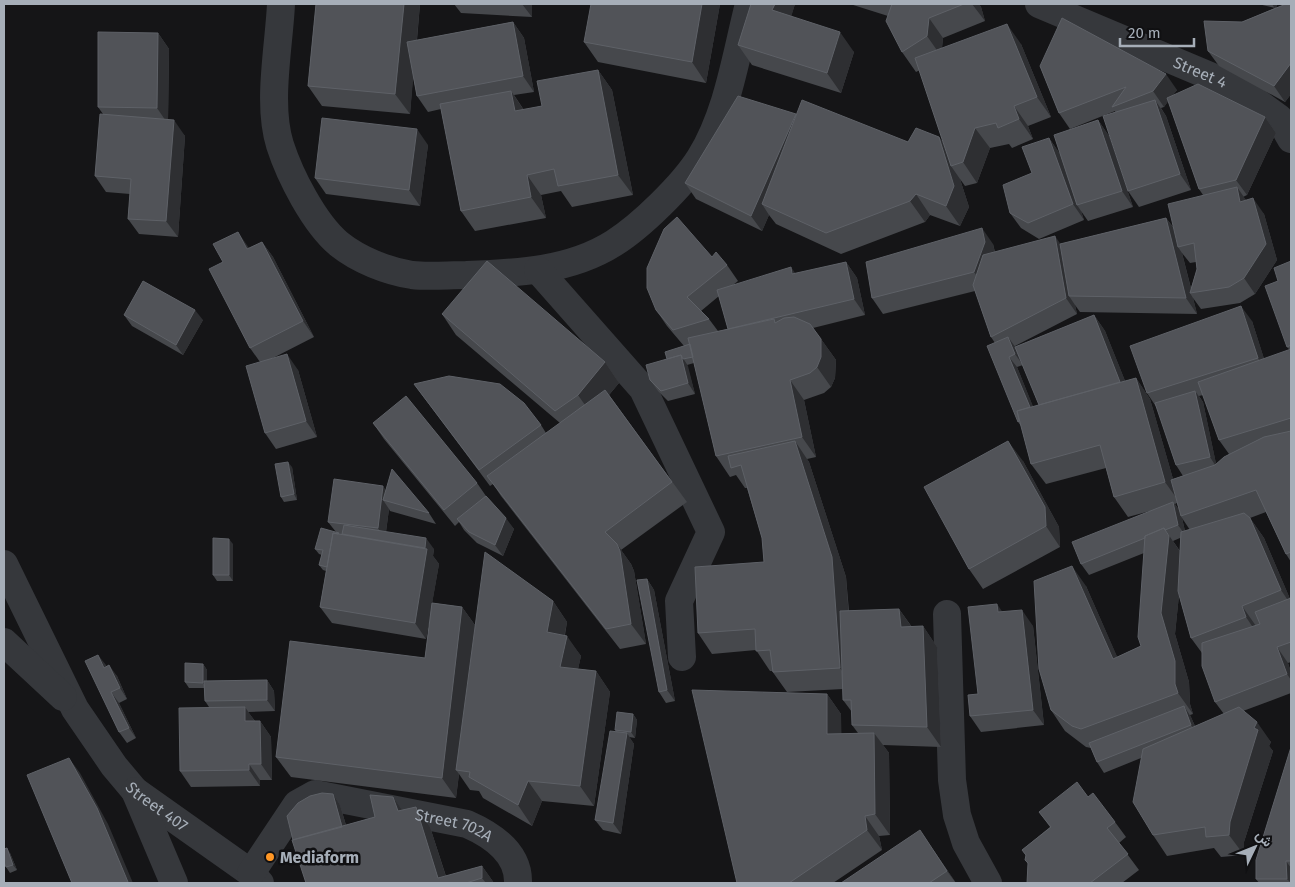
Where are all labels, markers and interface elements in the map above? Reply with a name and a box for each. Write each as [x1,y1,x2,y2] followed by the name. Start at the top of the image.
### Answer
[1120,15,1194,47] scale bar
[1128,24,1161,42] text: 20 m
[1170,53,1230,92] street label: Street 4
[121,778,191,835] street label: Street 407
[413,805,497,846] street label: Street 702A
[1230,822,1280,872] north arrow
[1252,827,1276,851] text: ش
[280,848,359,867] place label: Mediaform
[264,851,276,863] marker: Mediaform

